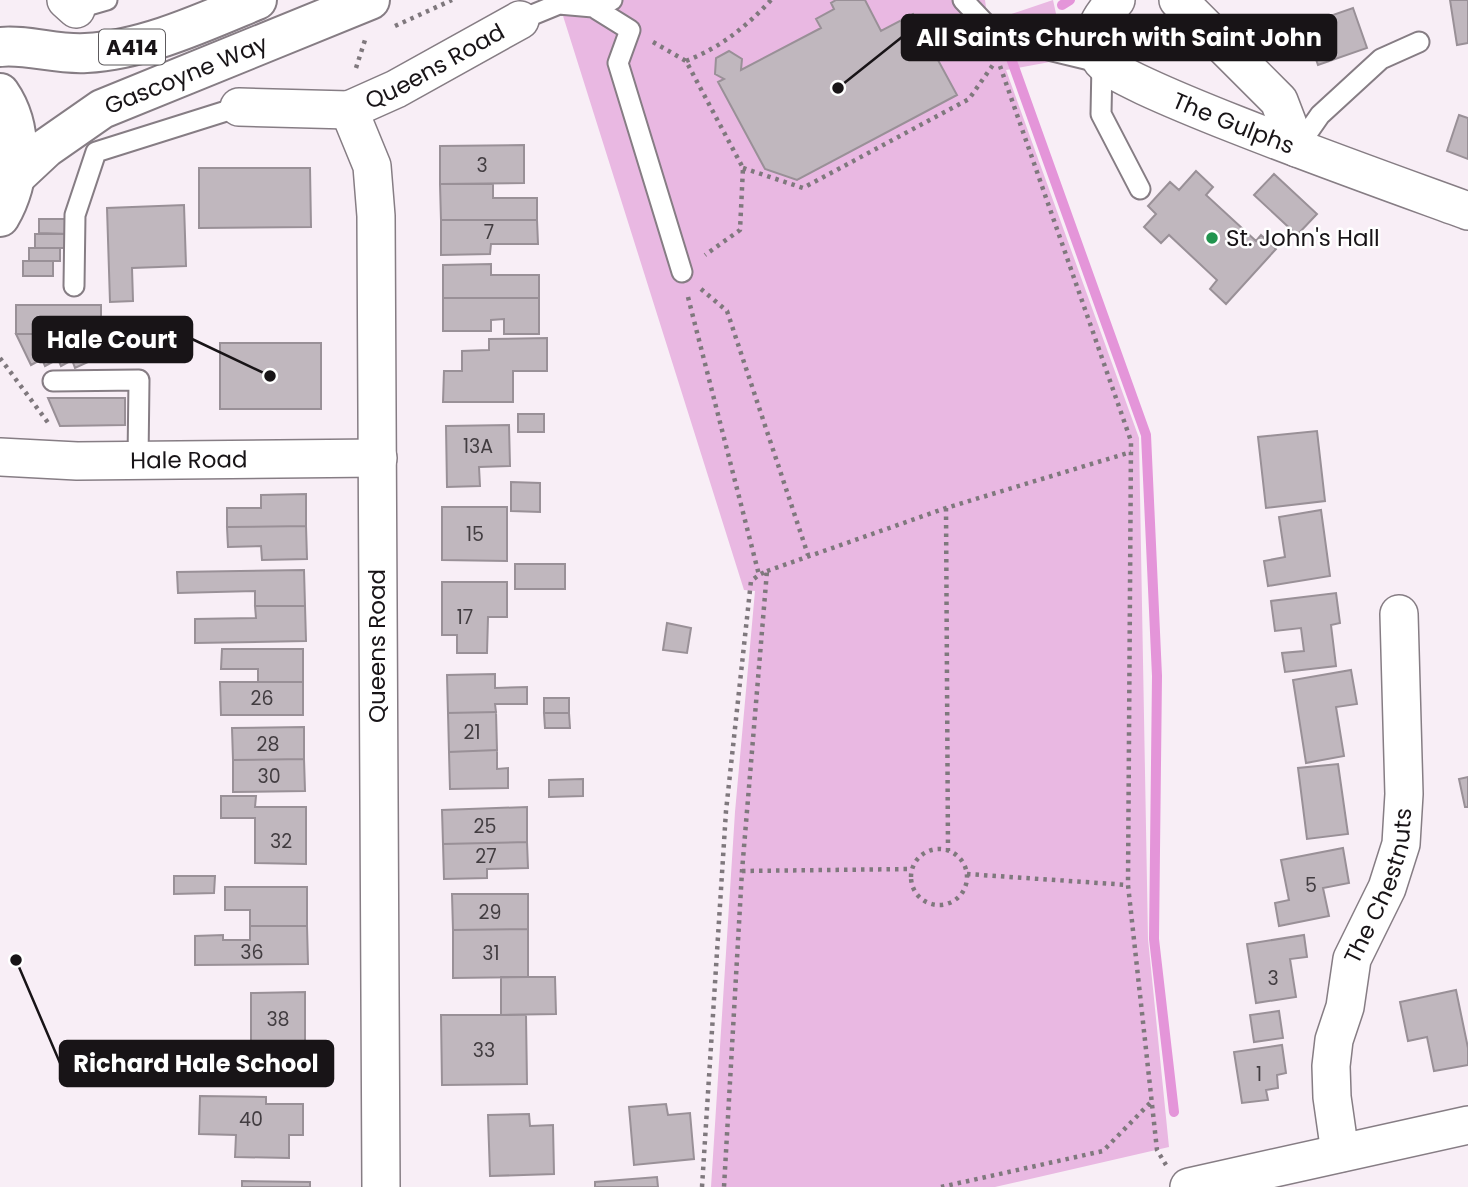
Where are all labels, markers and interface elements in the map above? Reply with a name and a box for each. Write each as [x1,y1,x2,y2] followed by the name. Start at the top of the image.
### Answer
[902,15,1336,60] callout: All Saints Church with Saint John
[360,16,510,117] street label: Queens Road
[916,21,1322,54] text: All Saints Church with Saint John
[100,27,272,122] street label: Gascoyne Way
[99,30,165,64] road number: A414
[1168,84,1299,162] street label: The Gulphs
[476,152,488,179] house number: 3
[484,219,494,246] house number: 7
[1226,222,1380,254] place label: St. John's Hall
[1204,230,1220,246] marker: St. John's Hall
[33,317,192,362] callout: Hale Court
[47,323,177,356] text: Hale Court
[463,433,493,460] house number: 13A
[130,443,248,476] street label: Hale Road
[466,521,484,548] house number: 15
[361,569,393,723] street label: Queens Road
[457,604,473,631] house number: 17
[251,685,274,712] house number: 26
[463,719,481,746] house number: 21
[257,731,279,758] house number: 28
[257,763,281,790] house number: 30
[1336,807,1419,969] street label: The Chestnuts
[474,813,496,840] house number: 25
[270,828,292,855] house number: 32
[475,843,497,870] house number: 27
[1305,872,1317,899] house number: 5
[479,899,501,926] house number: 29
[240,939,264,966] house number: 36
[482,940,500,967] house number: 31
[1267,965,1279,992] house number: 3
[266,1006,290,1033] house number: 38
[473,1037,495,1064] house number: 33
[60,1041,333,1086] callout: Richard Hale School
[73,1047,319,1080] text: Richard Hale School
[1256,1061,1262,1088] house number: 1
[239,1106,263,1133] house number: 40

